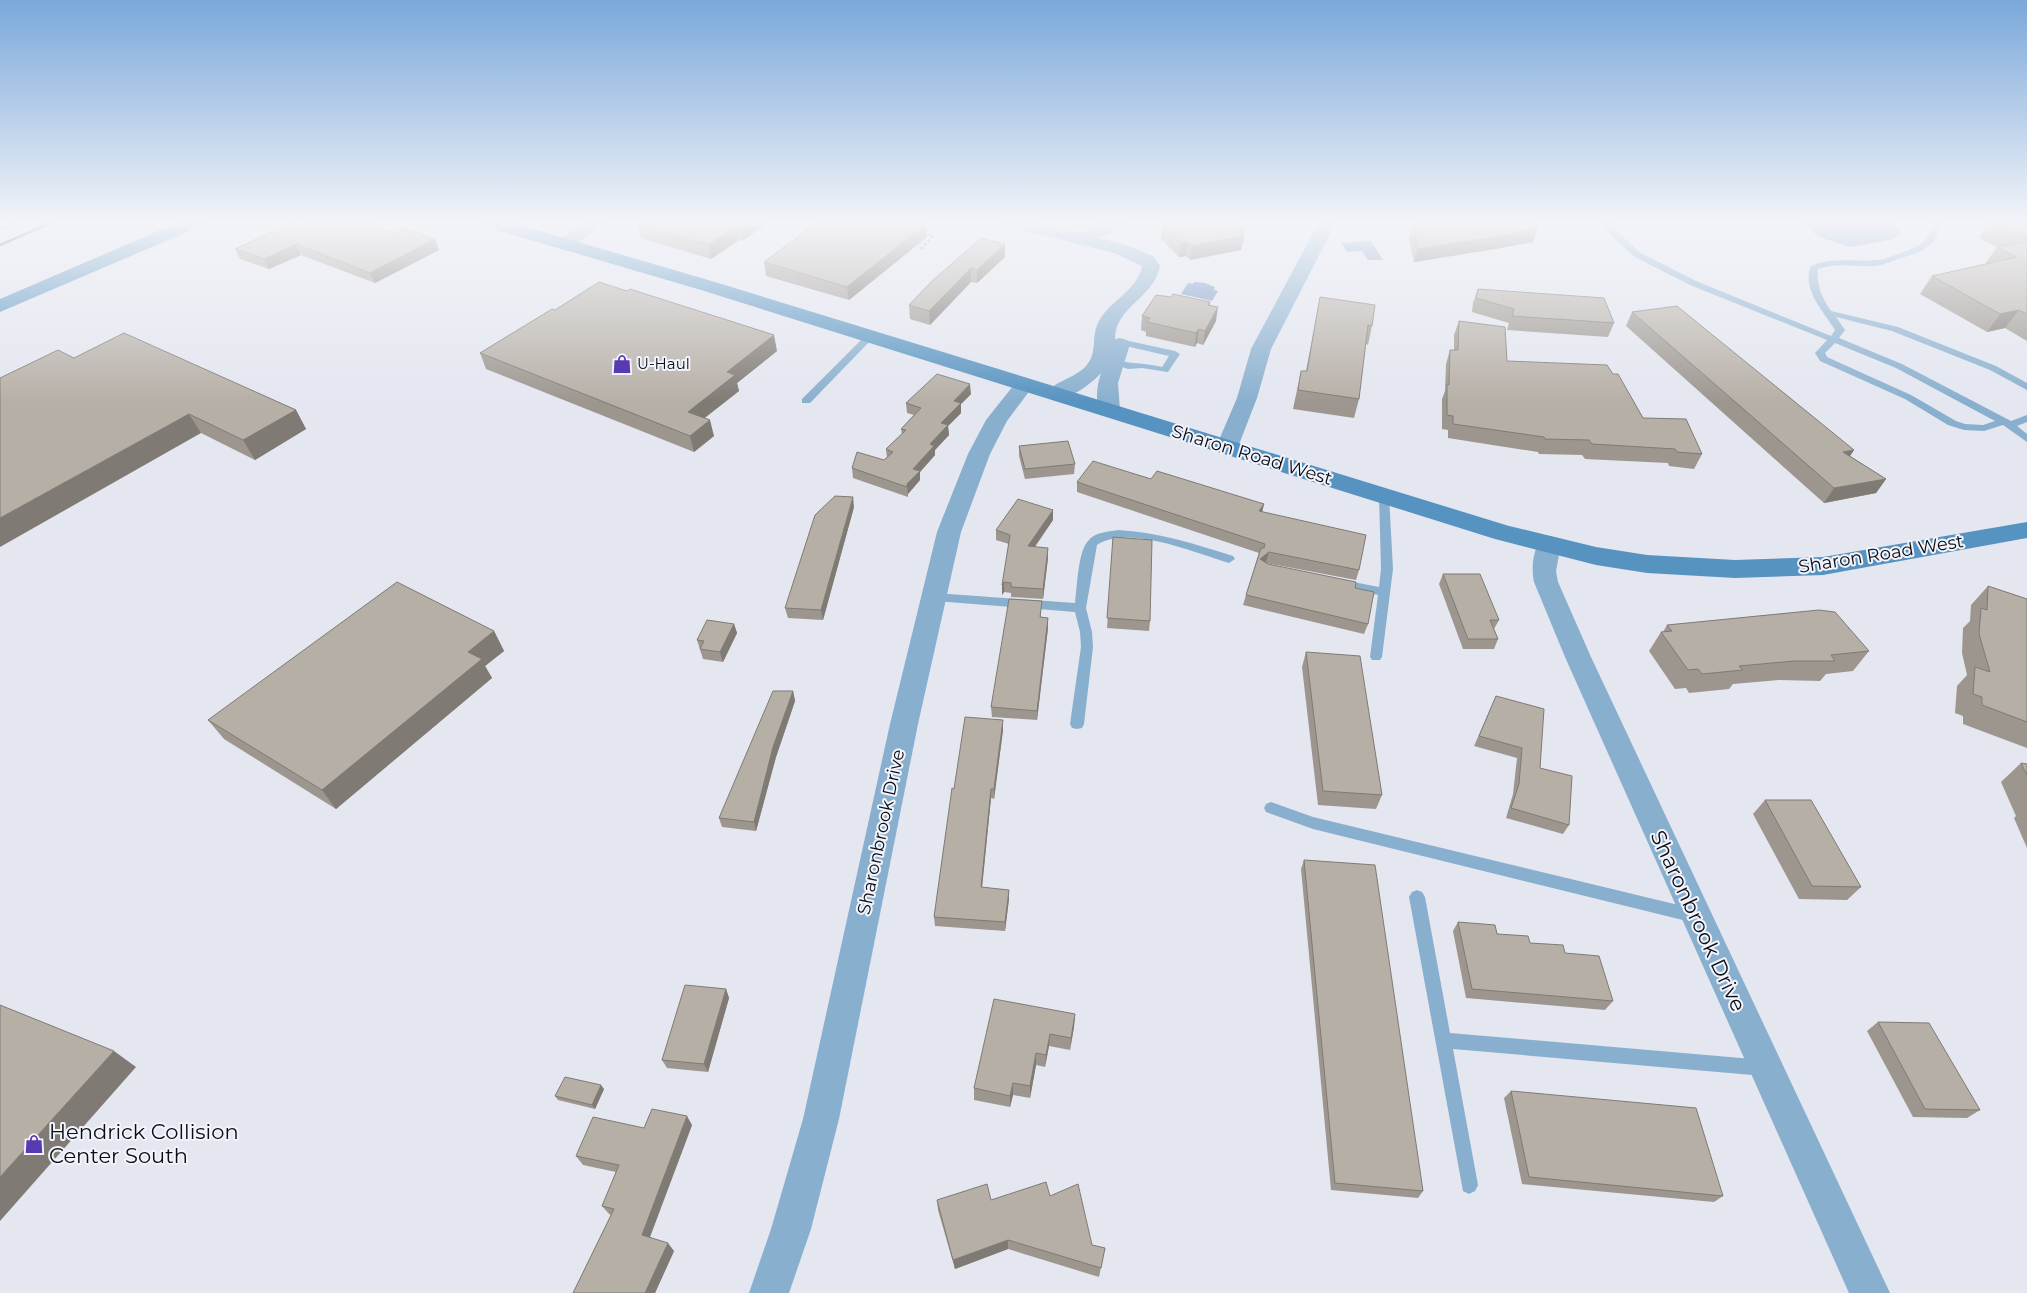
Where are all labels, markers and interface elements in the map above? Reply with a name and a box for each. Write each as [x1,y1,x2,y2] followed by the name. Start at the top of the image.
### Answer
[611,353,633,375] shop icon: U-Haul
[637,354,690,373] place label: U-Haul
[1169,420,1335,490] street label: Sharon Road West
[1797,530,1965,578] street label: Sharon Road West
[853,747,909,917] street label: Sharonbrook Drive
[1646,826,1751,1015] street label: Sharonbrook Drive
[49,1119,239,1168] place label: Hendrick Collision Center South
[23,1133,45,1155] shop icon: Hendrick Collision Center South

